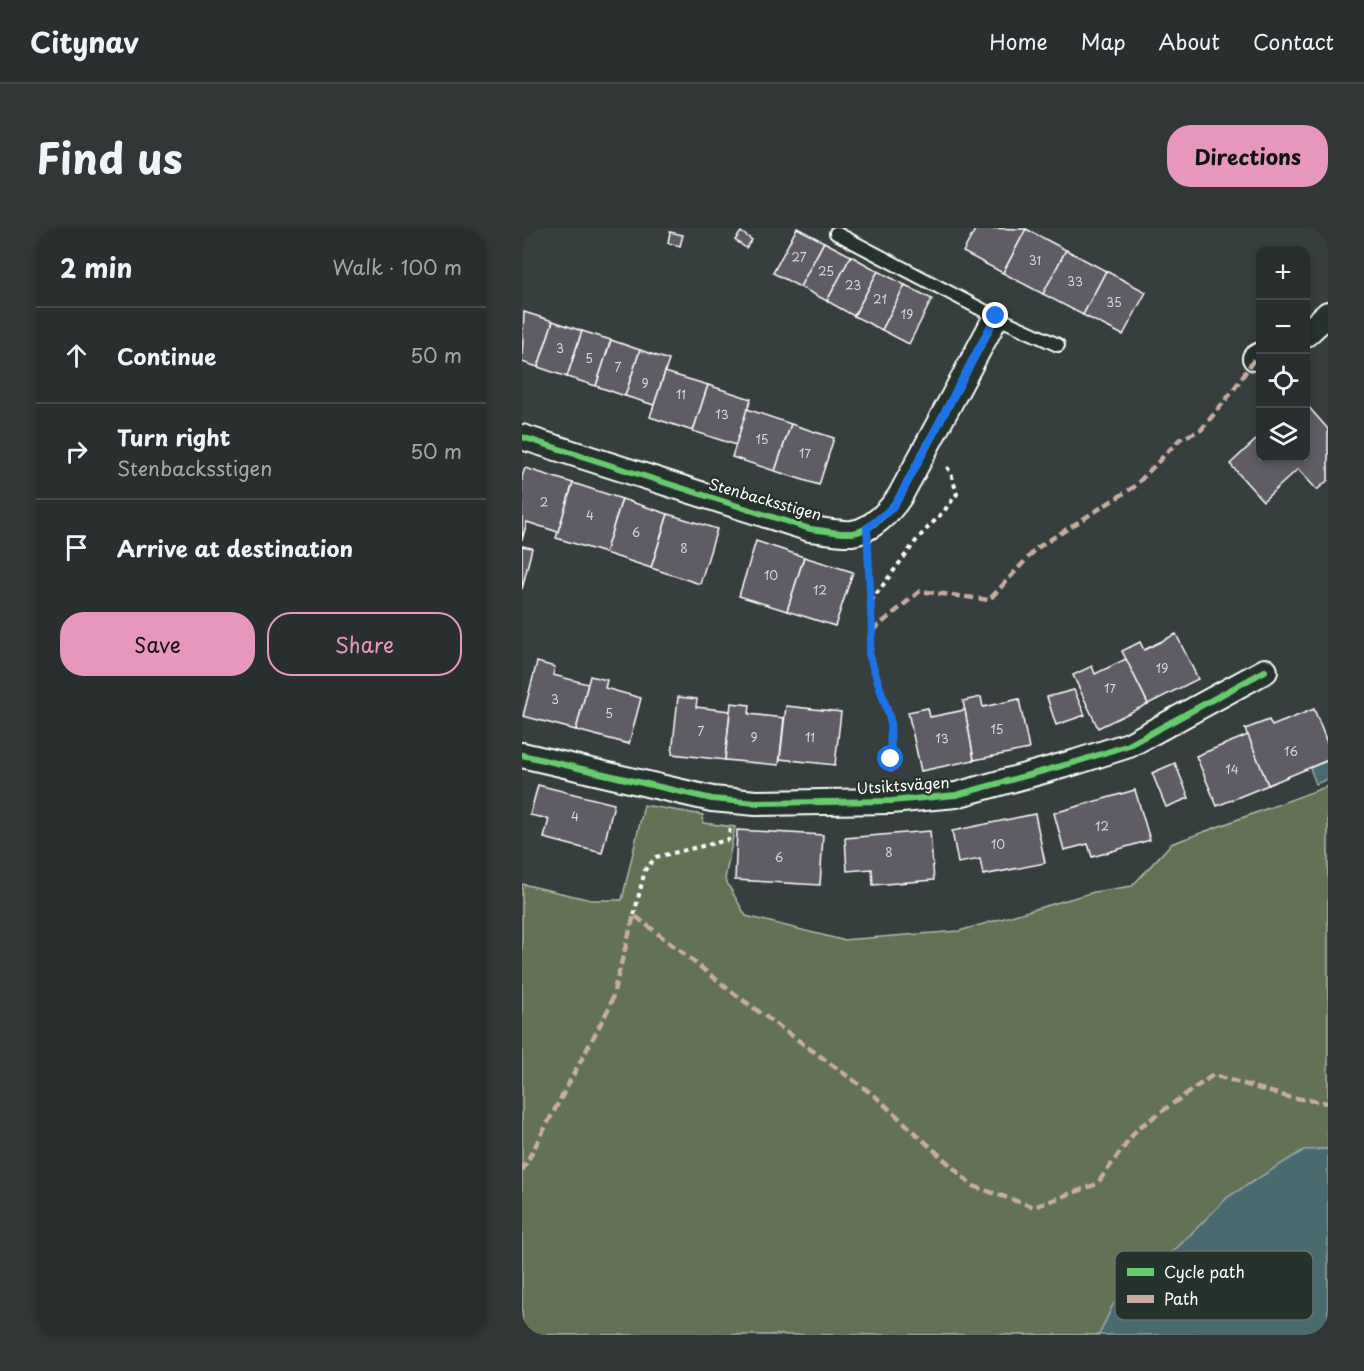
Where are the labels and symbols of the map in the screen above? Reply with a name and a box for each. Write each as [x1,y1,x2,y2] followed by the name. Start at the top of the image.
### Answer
[792,248,807,266] house number: 27
[1029,251,1041,269] house number: 31
[818,262,834,280] house number: 25
[1067,272,1083,290] house number: 33
[845,276,861,294] house number: 23
[873,290,887,308] house number: 21
[1106,293,1122,311] house number: 35
[982,302,1008,328] route end
[901,305,913,323] house number: 19
[556,339,564,357] house number: 3
[585,349,593,367] house number: 5
[615,358,622,376] house number: 7
[641,374,649,392] house number: 9
[676,385,686,403] house number: 11
[715,405,729,423] house number: 13
[755,430,769,448] house number: 15
[799,444,811,462] house number: 17
[706,471,825,526] street label: Stenbacksstigen
[540,493,548,511] house number: 2
[586,506,594,524] house number: 4
[632,523,640,541] house number: 6
[680,539,688,557] house number: 8
[764,566,778,584] house number: 10
[813,581,827,599] house number: 12
[1156,659,1168,677] house number: 19
[1104,679,1116,697] house number: 17
[551,690,559,708] house number: 3
[605,704,613,722] house number: 5
[990,720,1004,738] house number: 15
[698,722,705,740] house number: 7
[750,728,758,746] house number: 9
[805,728,815,746] house number: 11
[935,729,949,747] house number: 13
[1284,742,1298,760] house number: 16
[877,745,903,771] route start
[1225,760,1239,778] house number: 14
[856,770,950,799] street label: Utsiktsvägen
[571,807,579,825] house number: 4
[1095,817,1109,835] house number: 12
[991,835,1005,853] house number: 10
[885,843,893,861] house number: 8
[775,848,783,866] house number: 6
[1115,1251,1313,1320] legend
[1164,1259,1245,1283] text: Cycle path
[1164,1286,1199,1310] text: Path

